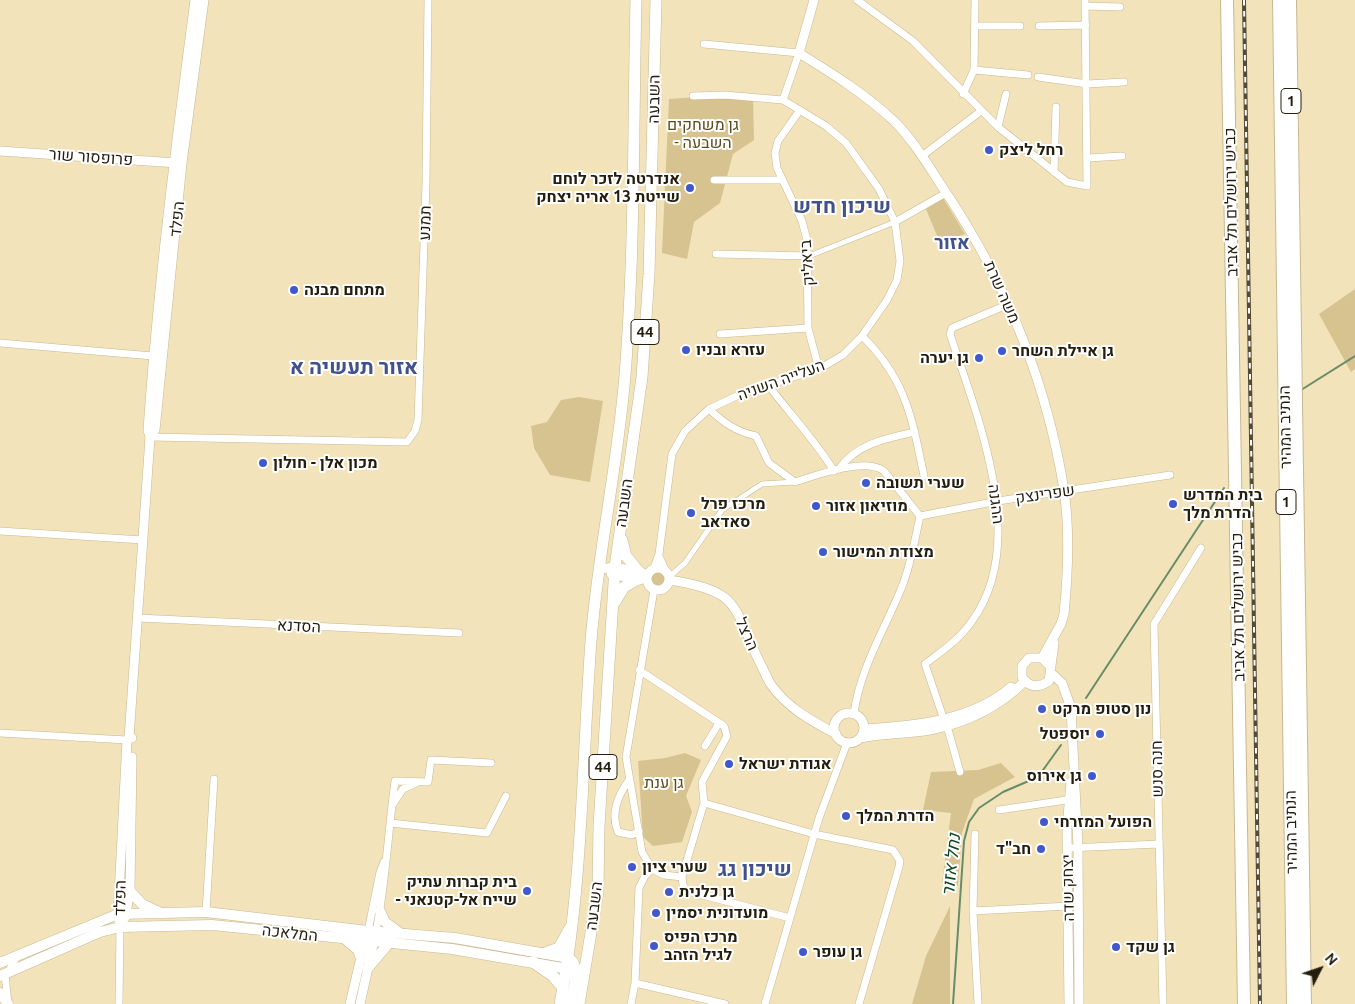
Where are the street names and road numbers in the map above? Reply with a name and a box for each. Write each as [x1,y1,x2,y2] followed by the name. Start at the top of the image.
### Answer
[644,74,664,124] street label: השבעה
[1281,88,1301,114] road number: 1
[1220,127,1242,277] street label: כביש ירושלים תל אביב
[48,144,134,170] street label: פרופסור שור
[166,200,188,238] street label: הפלד
[415,205,435,241] street label: תמנע
[796,239,818,287] street label: ביאליק
[980,258,1024,326] street label: משה שרת
[631,320,659,344] road number: 44
[735,355,827,405] street label: העלייה השניה
[1275,385,1295,469] street label: הנתיב המהיר
[611,477,637,529] street label: השבעה
[1014,480,1076,508] street label: שפרינצק
[984,483,1008,525] street label: ההגנה
[1276,490,1296,514] road number: 1
[1227,532,1249,682] street label: כביש ירושלים תל אביב
[731,614,763,654] street label: הרצל
[277,615,321,637] street label: הסדנא
[1147,740,1167,798] street label: חנה סנש
[589,754,617,780] road number: 44
[1281,790,1301,874] street label: הנתיב המהיר
[1058,854,1078,922] street label: יצחק שדה
[110,880,130,916] street label: הפלד
[581,880,607,932] street label: השבעה
[261,921,319,945] street label: המלאכה

